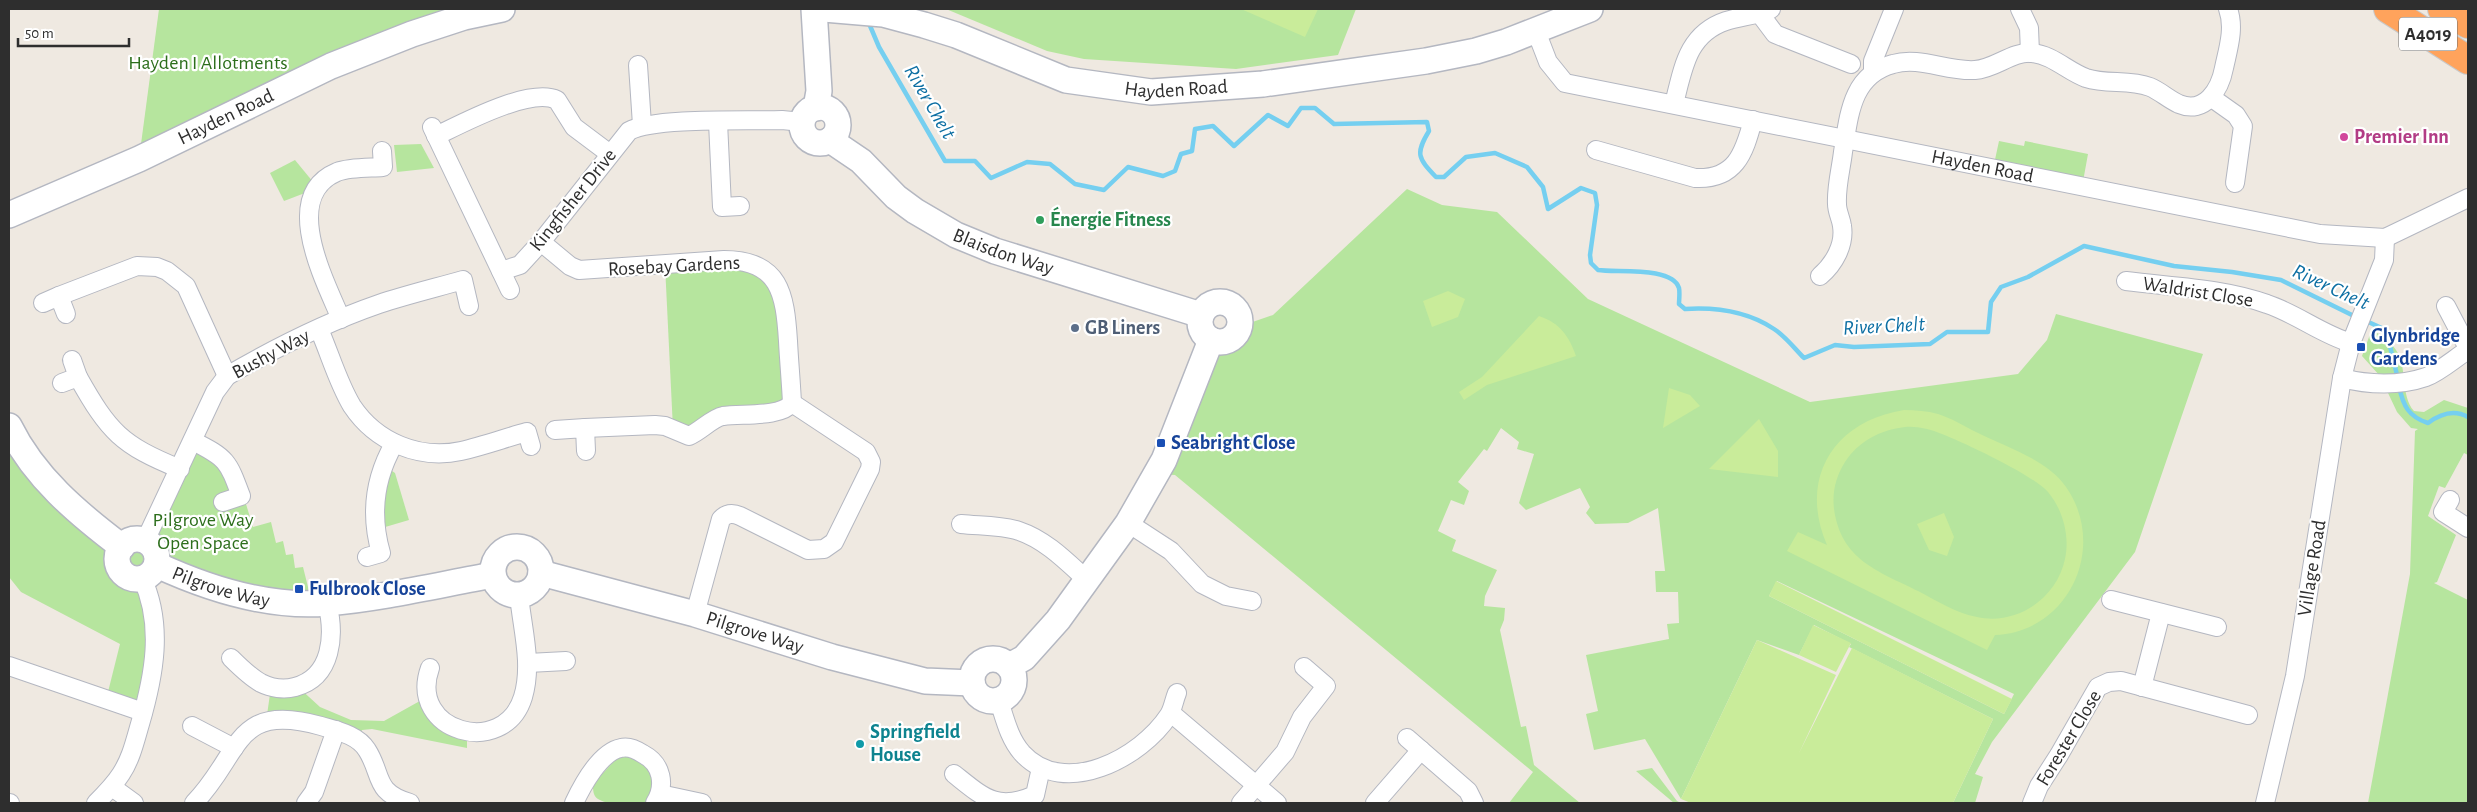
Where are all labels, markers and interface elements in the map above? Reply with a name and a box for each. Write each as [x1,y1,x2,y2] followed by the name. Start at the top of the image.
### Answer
[18,15,129,47] scale bar
[2399,18,2457,50] road number: A4019
[25,26,54,41] text: 50 m
[128,53,288,73] park label: Hayden I Allotments
[900,61,960,143] water label: River Chelt
[1123,77,1228,103] street label: Hayden Road
[175,85,277,149] street label: Hayden Road
[2354,127,2449,147] place label: Premier Inn
[2338,131,2350,143] marker: Premier Inn
[526,145,620,255] street label: Kingfisher Drive
[1930,147,2035,186] street label: Hayden Road
[1050,206,1171,230] place label: Énergie Fitness
[1034,214,1046,226] marker: Énergie Fitness
[950,225,1056,279] street label: Blaisdon Way
[607,253,741,279] street label: Rosebay Gardens
[2289,260,2373,314] water label: River Chelt
[2141,273,2255,311] street label: Waldrist Close
[1842,313,1926,339] water label: River Chelt
[1085,318,1160,338] place label: GB Liners
[1069,322,1081,334] marker: GB Liners
[229,325,313,383] street label: Bushy Way
[2371,326,2460,369] place label: Glynbridge Gardens
[2355,341,2367,353] marker: Glynbridge Gardens
[1171,433,1295,453] place label: Seabright Close
[1155,437,1167,449] marker: Seabright Close
[153,510,254,553] park label: Pilgrove Way Open Space
[2295,518,2329,618] street label: Village Road
[169,563,272,611] street label: Pilgrove Way
[309,579,426,599] place label: Fulbrook Close
[293,583,305,595] marker: Fulbrook Close
[704,608,806,658] street label: Pilgrove Way
[2033,687,2105,789] street label: Forester Close
[870,722,961,765] place label: Springfield House
[854,738,866,750] marker: Springfield House

